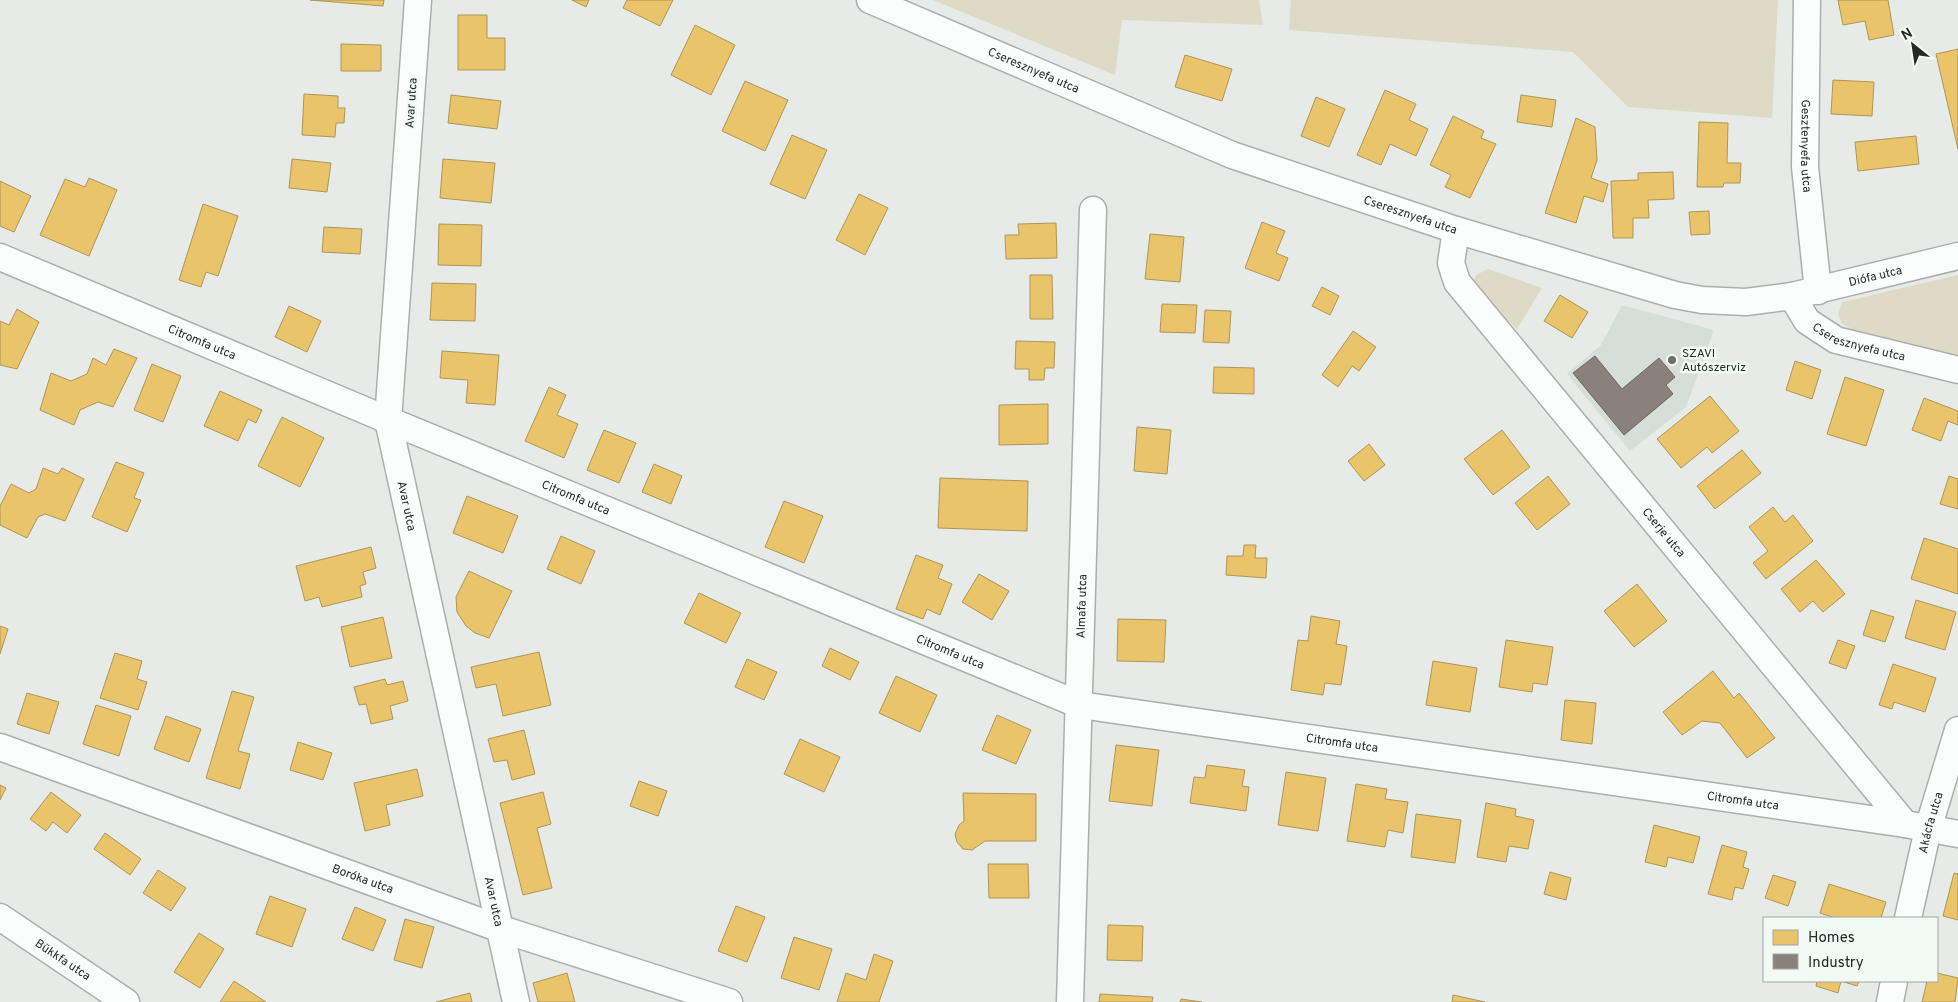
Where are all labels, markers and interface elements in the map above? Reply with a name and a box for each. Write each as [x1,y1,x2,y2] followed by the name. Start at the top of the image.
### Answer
[1888,20,1938,70] north arrow
[1899,25,1916,45] text: N
[985,44,1081,98] street label: Cseresznyefa utca
[402,77,422,129] street label: Avar utca
[1796,99,1815,193] street label: Gesztenyefa utca
[1361,193,1459,239] street label: Cseresznyefa utca
[1847,263,1904,291] street label: Diófa utca
[1809,319,1907,366] street label: Cseresznyefa utca
[165,321,238,364] street label: Citromfa utca
[1682,346,1746,376] place label: SZAVI Autószerviz
[1666,354,1678,366] marker: SZAVI Autószerviz
[539,477,612,520] street label: Citromfa utca
[393,480,419,533] street label: Avar utca
[1638,505,1688,561] street label: Cserje utca
[1074,574,1091,639] street label: Almafa utca
[913,631,987,674] street label: Citromfa utca
[1305,731,1379,757] street label: Citromfa utca
[1706,789,1780,815] street label: Citromfa utca
[1916,790,1948,855] street label: Akácfa utca
[330,861,395,898] street label: Boróka utca
[480,875,506,928] street label: Avar utca
[1763,917,1938,982] legend
[1808,929,1855,948] text: Homes
[32,936,93,985] street label: Bükkfa utca
[1808,954,1864,973] text: Industry

